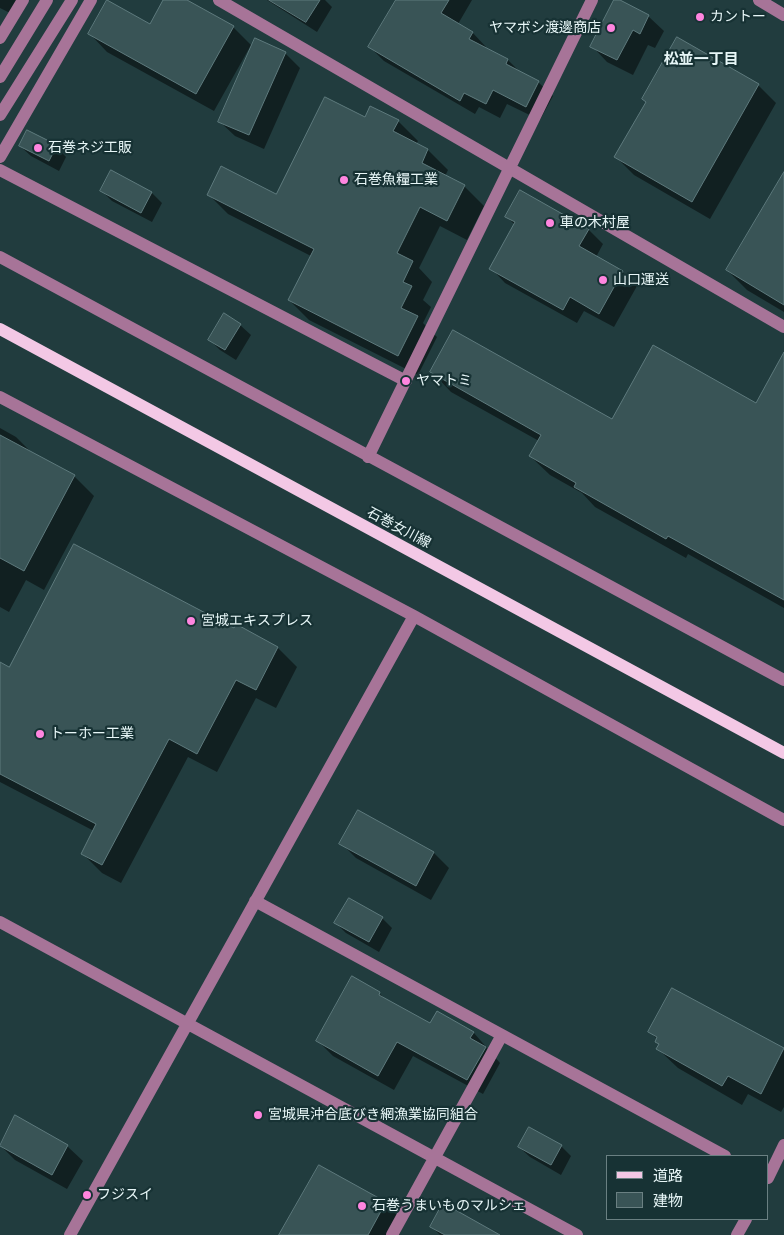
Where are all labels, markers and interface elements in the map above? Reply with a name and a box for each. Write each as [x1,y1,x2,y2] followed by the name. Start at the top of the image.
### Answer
[710,9,766,25] place label: カントー
[694,11,706,23] marker: カントー
[489,20,601,36] place label: ヤマボシ渡邊商店
[605,22,617,34] marker: ヤマボシ渡邊商店
[664,50,738,68] district label: 松並一丁目
[48,140,132,156] place label: 石巻ネジ工販
[32,142,44,154] marker: 石巻ネジ工販
[354,172,438,188] place label: 石巻魚糧工業
[338,174,350,186] marker: 石巻魚糧工業
[560,215,630,231] place label: 車の木村屋
[544,217,556,229] marker: 車の木村屋
[613,272,669,288] place label: 山口運送
[597,274,609,286] marker: 山口運送
[416,373,472,389] place label: ヤマトミ
[400,375,412,387] marker: ヤマトミ
[364,504,434,552] street label: 石巻女川線
[201,613,313,629] place label: 宮城エキスプレス
[185,615,197,627] marker: 宮城エキスプレス
[50,726,134,742] place label: トーホー工業
[34,728,46,740] marker: トーホー工業
[268,1107,478,1123] place label: 宮城県沖合底びき網漁業協同組合
[252,1109,264,1121] marker: 宮城県沖合底びき網漁業協同組合
[606,1155,769,1220] legend
[653,1166,683,1185] text: 道路
[97,1187,153,1203] place label: フジスイ
[81,1189,93,1201] marker: フジスイ
[653,1191,683,1210] text: 建物
[372,1198,526,1214] place label: 石巻うまいものマルシェ
[356,1200,368,1212] marker: 石巻うまいものマルシェ

